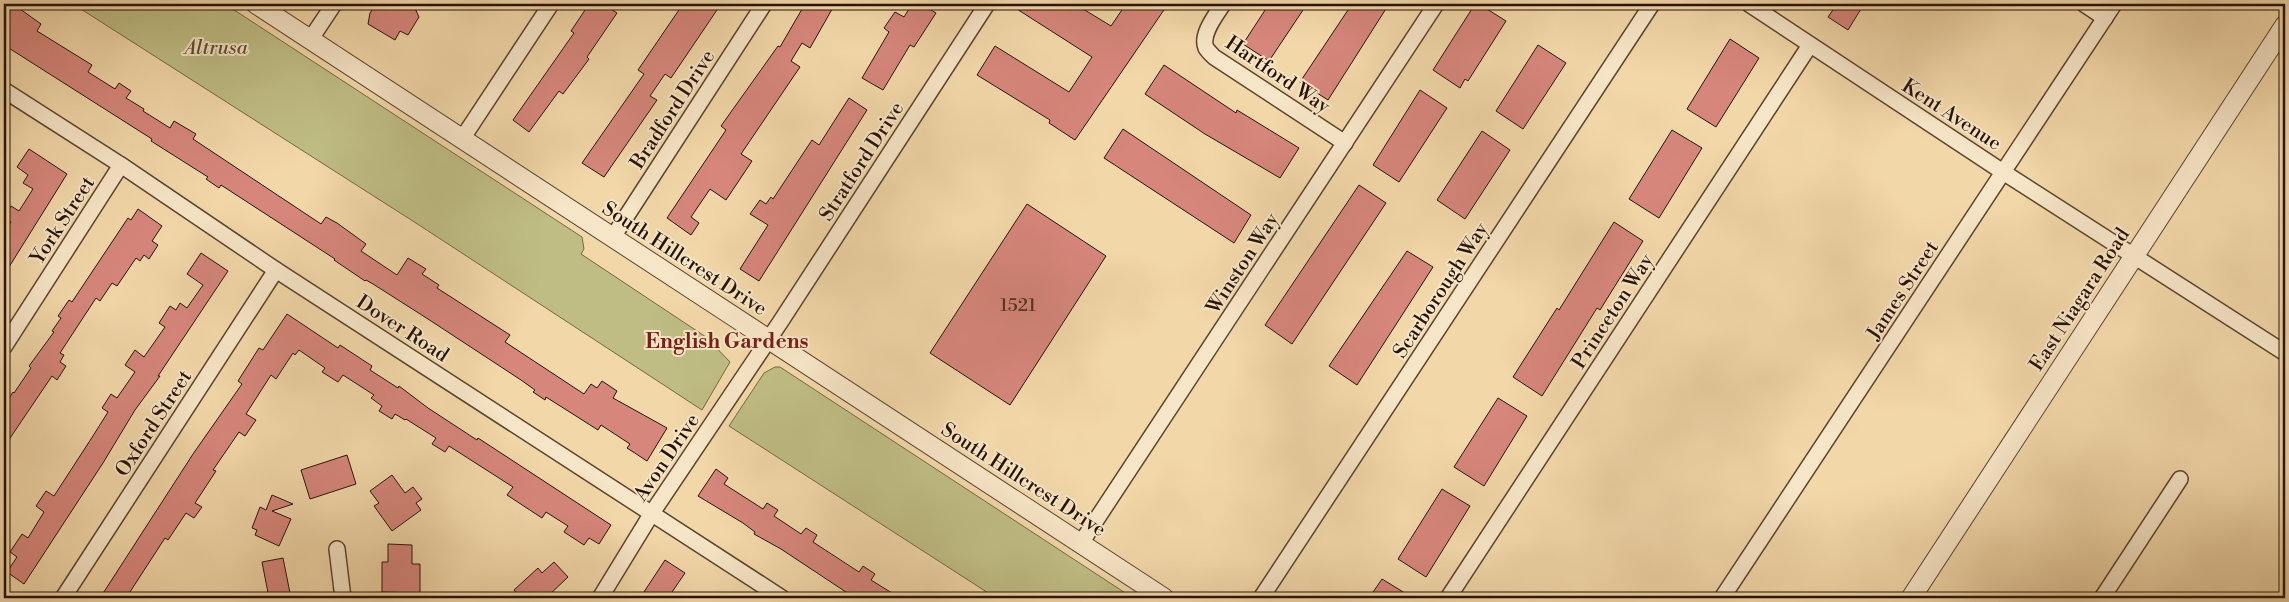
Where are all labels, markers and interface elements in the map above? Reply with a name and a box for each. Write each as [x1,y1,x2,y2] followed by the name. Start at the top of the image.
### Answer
[1220,31,1335,120] street label: Hartford Way
[182,36,249,61] park label: Altrusa
[625,46,721,175] street label: Bradford Drive
[1897,74,2006,157] street label: Kent Avenue
[814,97,910,226] street label: Stratford Drive
[25,172,101,270] street label: York Street
[597,197,771,322] street label: South Hillcrest Drive
[1201,208,1285,320] street label: Winston Way
[1388,218,1495,363] street label: Scarborough Way
[2025,223,2136,376] street label: East Niagara Road
[1861,236,1945,346] street label: James Street
[1567,249,1660,374] street label: Princeton Way
[351,290,454,369] street label: Dover Road
[1000,294,1036,317] house number: 1521
[645,329,809,355] district label: English Gardens
[111,366,198,482] street label: Oxford Street
[628,409,706,507] street label: Avon Drive
[936,418,1110,543] street label: South Hillcrest Drive

